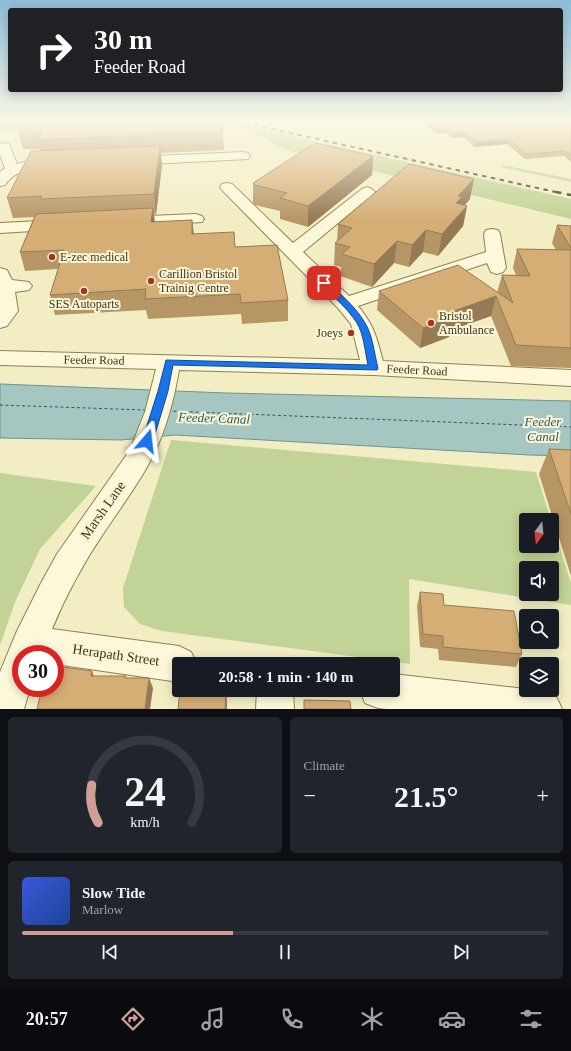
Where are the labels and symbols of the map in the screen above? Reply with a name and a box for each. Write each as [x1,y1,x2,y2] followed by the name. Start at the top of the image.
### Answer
[60,250,129,264] place label: E-zec medical
[47,252,57,262] marker: E-zec medical
[307,266,341,300] pin
[159,267,238,295] place label: Carillion Bristol Trainig Centre
[146,276,156,286] marker: Carillion Bristol Trainig Centre
[79,286,89,296] marker: SES Autoparts
[49,297,120,311] place label: SES Autoparts
[439,309,494,337] place label: Bristol Ambulance
[426,318,436,328] marker: Bristol Ambulance
[316,326,343,340] place label: Joeys
[346,328,356,338] marker: Joeys
[63,352,125,368] street label: Feeder Road
[386,361,448,379] street label: Feeder Road
[177,409,251,427] water label: Feeder Canal
[524,414,562,444] water label: Feeder Canal
[126,420,168,462] position arrow
[78,478,128,542] street label: Marsh Lane
[519,513,559,553] north arrow
[72,641,160,669] street label: Herapath Street
[12,645,64,697] speed limit sign: 30

